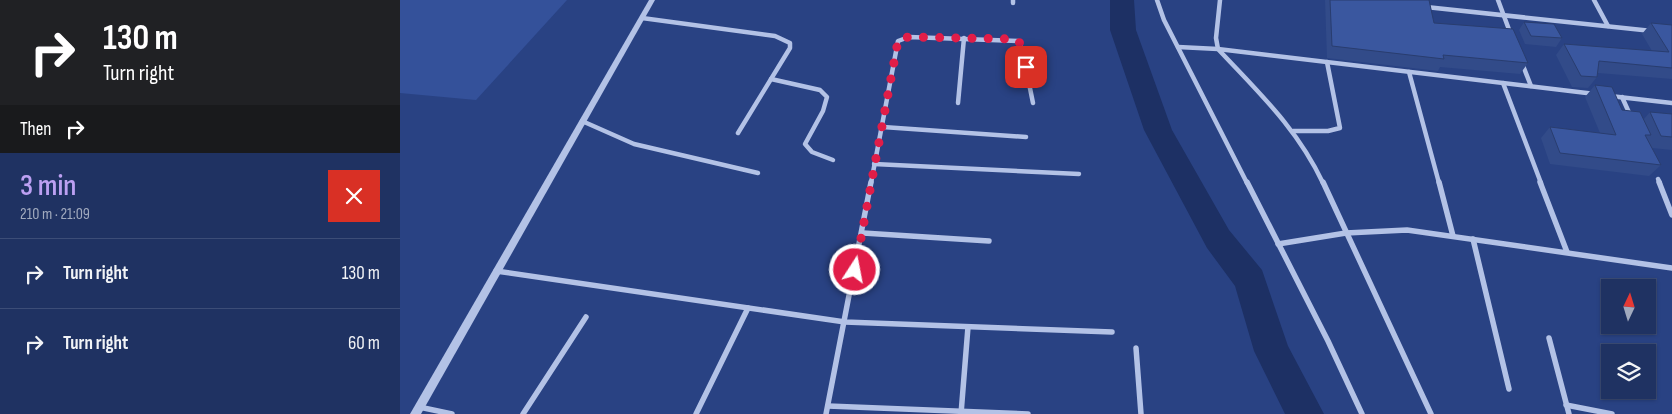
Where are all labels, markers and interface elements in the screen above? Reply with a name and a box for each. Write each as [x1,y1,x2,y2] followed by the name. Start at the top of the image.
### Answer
[103,17,178,60] text: 130 m
[20,20,85,85] icon: right
[1005,46,1047,88] pin
[1012,53,1040,81] icon: arrive
[103,60,174,87] text: Turn right
[61,115,89,143] icon: right
[20,118,51,141] text: Then
[20,168,76,204] text: 3 min
[328,170,380,222] button: close
[20,205,90,224] text: 210 m · 21:09
[828,243,880,295] position arrow
[20,260,48,288] icon: right
[63,262,128,285] text: Turn right
[342,262,380,285] text: 130 m
[1601,279,1656,334] north arrow
[1601,279,1656,399] map controls
[20,330,48,358] icon: right
[63,332,128,355] text: Turn right
[348,332,380,355] text: 60 m
[1601,344,1656,399] button: layers

